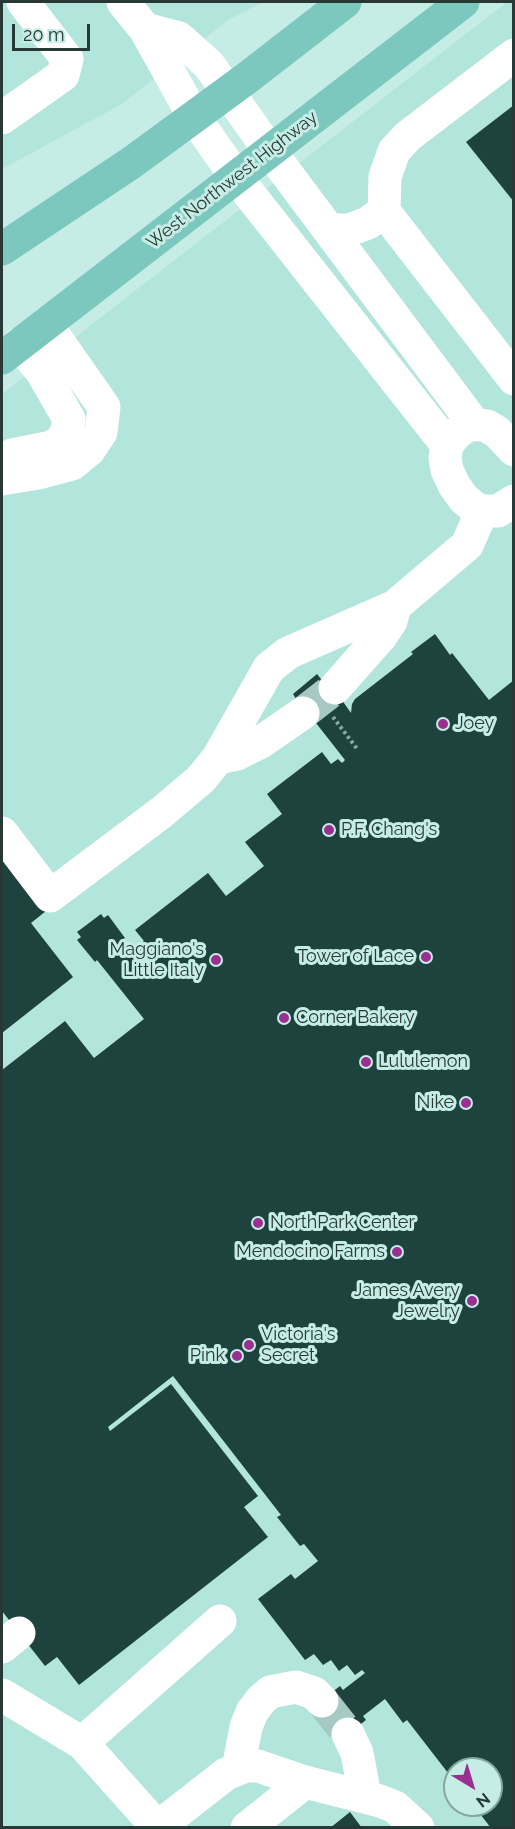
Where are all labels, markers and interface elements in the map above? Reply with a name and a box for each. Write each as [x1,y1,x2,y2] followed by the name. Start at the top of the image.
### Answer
[15,12,93,50] scale bar
[23,24,65,45] text: 20 m
[142,107,322,253] street label: West Northwest Highway
[455,713,494,735] place label: Joey
[436,717,450,731] marker: Joey
[341,819,437,841] place label: P.F. Chang's
[322,823,336,837] marker: P.F. Chang's
[110,939,204,982] place label: Maggiano's Little Italy
[297,946,414,968] place label: Tower of Lace
[419,950,433,964] marker: Tower of Lace
[209,953,223,967] marker: Maggiano's Little Italy
[296,1007,415,1029] place label: Corner Bakery
[277,1011,291,1025] marker: Corner Bakery
[378,1051,468,1073] place label: Lululemon
[359,1055,373,1069] marker: Lululemon
[417,1092,454,1114] place label: Nike
[459,1096,473,1110] marker: Nike
[270,1212,415,1234] place label: NorthPark Center
[251,1216,265,1230] marker: NorthPark Center
[236,1241,385,1263] place label: Mendocino Farms
[390,1245,404,1259] marker: Mendocino Farms
[354,1280,460,1322] place label: James Avery Jewelry
[465,1294,479,1308] marker: James Avery Jewelry
[261,1324,335,1366] place label: Victoria's Secret
[242,1338,256,1352] marker: Victoria's Secret
[190,1345,225,1367] place label: Pink
[230,1349,244,1363] marker: Pink
[443,1757,503,1817] north arrow
[472,1789,494,1811] text: N

